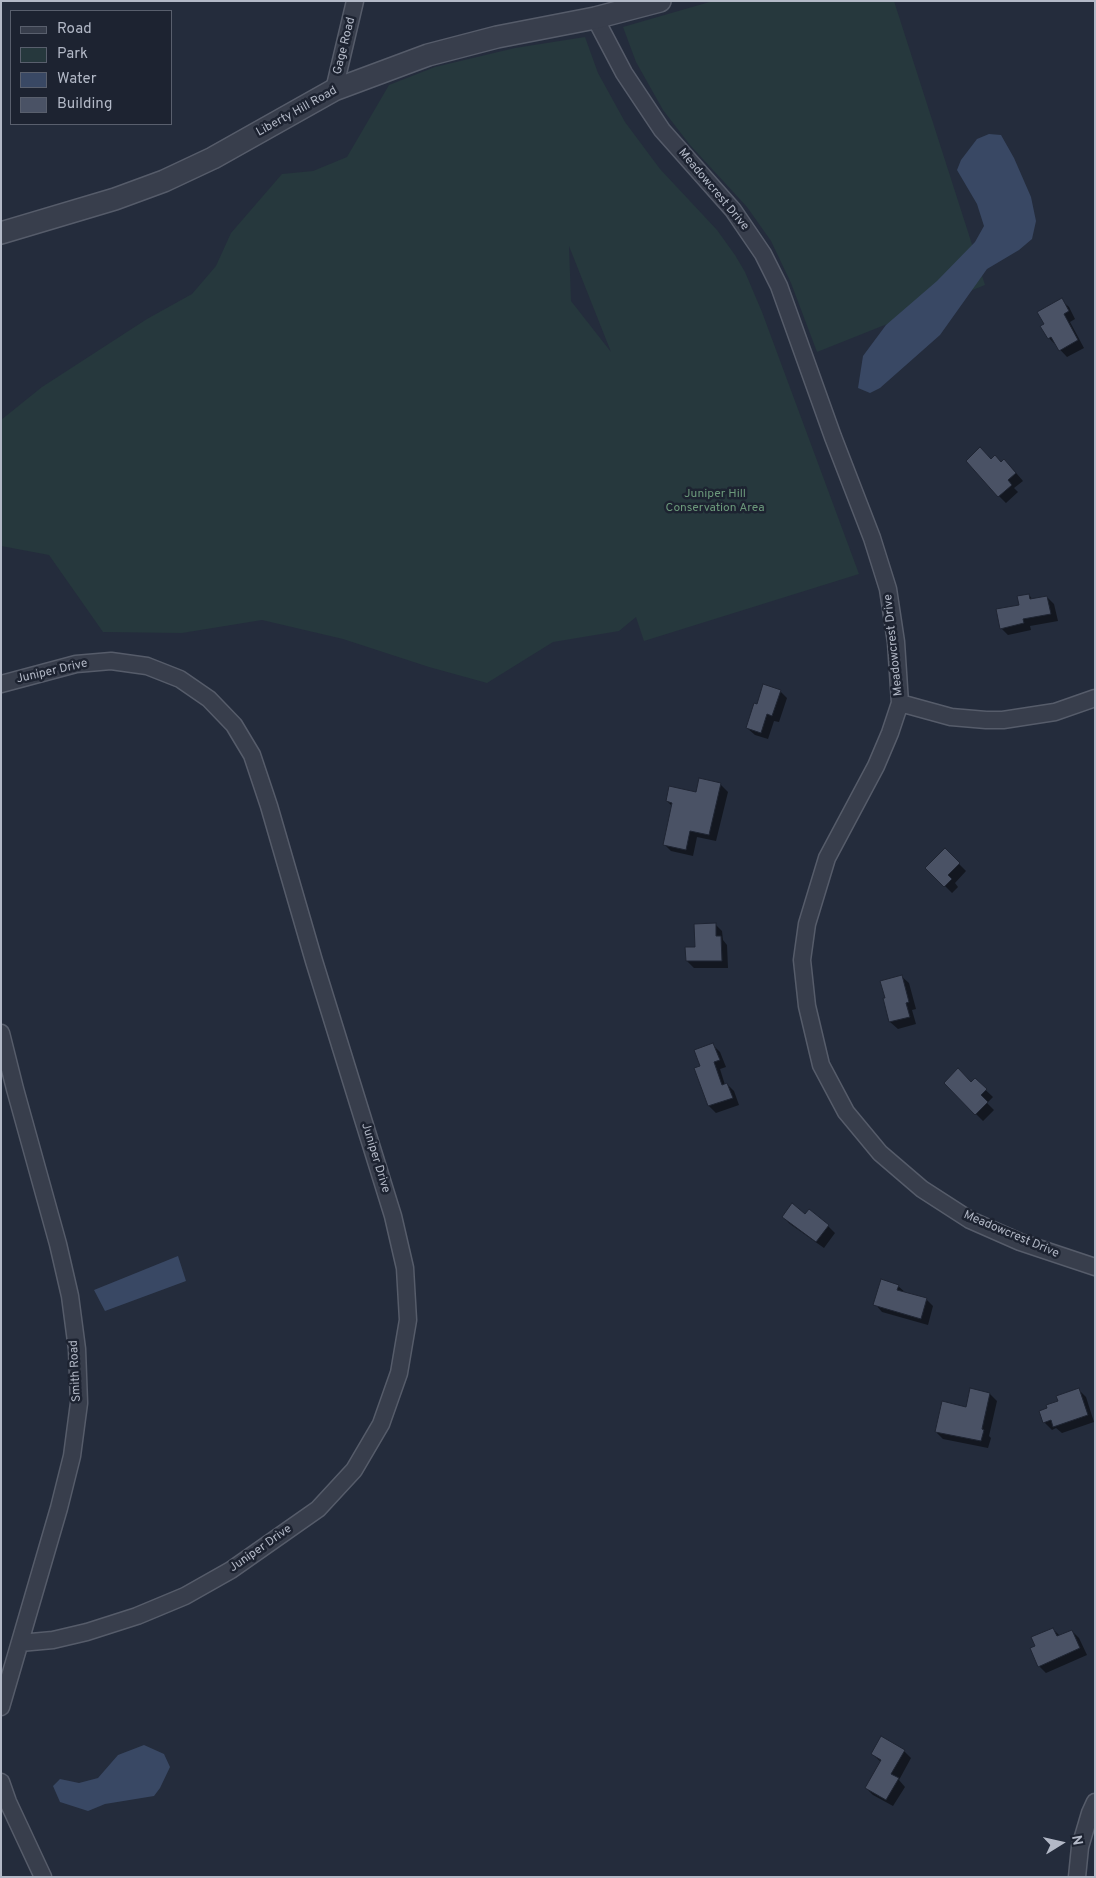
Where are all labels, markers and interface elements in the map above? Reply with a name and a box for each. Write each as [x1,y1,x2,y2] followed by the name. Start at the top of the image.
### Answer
[10,10,172,125] legend
[331,16,359,76] street label: Gage Road
[57,20,92,39] text: Road
[57,45,88,64] text: Park
[57,70,96,89] text: Water
[254,84,340,140] street label: Liberty Hill Road
[57,95,112,114] text: Building
[675,146,751,234] street label: Meadowcrest Drive
[666,488,764,516] park label: Juniper Hill Conservation Area
[881,593,907,697] street label: Meadowcrest Drive
[15,657,89,687] street label: Juniper Drive
[357,1121,393,1195] street label: Juniper Drive
[961,1208,1061,1262] street label: Meadowcrest Drive
[67,1340,85,1402] street label: Smith Road
[227,1522,295,1576] street label: Juniper Drive
[1036,1818,1086,1868] north arrow
[1067,1834,1086,1847] text: N

